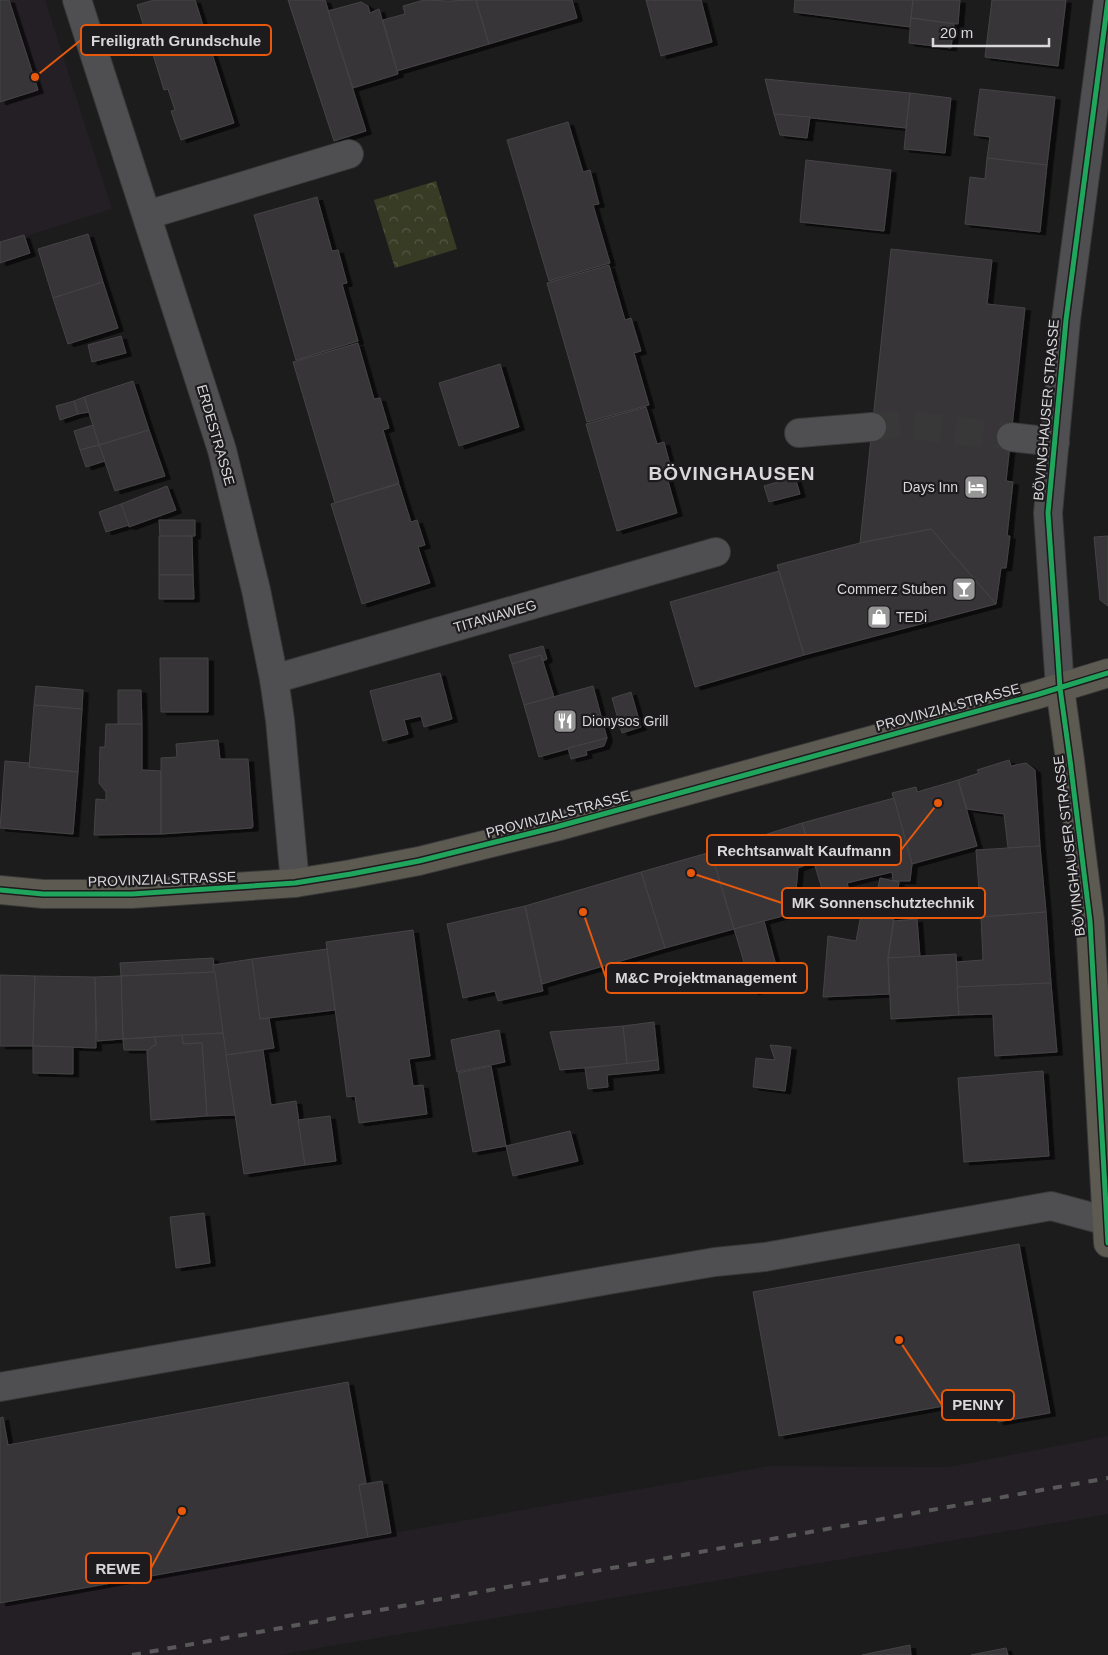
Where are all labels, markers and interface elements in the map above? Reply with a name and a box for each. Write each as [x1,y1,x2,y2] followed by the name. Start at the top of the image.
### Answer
[933,15,1049,47] scale bar
[940,24,973,41] text: 20 m
[81,25,271,55] callout: Freiligrath Grundschule
[91,32,261,49] text: Freiligrath Grundschule
[1029,319,1062,501] street label: BÖVINGHAUSER STRASSE
[194,383,238,487] street label: ERDESTRASSE
[648,463,816,484] district label: BÖVINGHAUSEN
[963,474,989,500] hotel icon: Days Inn
[903,479,958,495] place label: Days Inn
[951,576,977,602] bar icon: Commerz Stuben
[837,581,946,597] place label: Commerz Stuben
[452,597,538,635] street label: TITANIAWEG
[866,604,892,630] shop icon: TEDi
[896,609,927,625] place label: TEDi
[874,680,1022,734] street label: PROVINZIALSTRASSE
[552,708,578,734] restaurant icon: Dionysos Grill
[582,713,668,729] place label: Dionysos Grill
[1049,755,1088,937] street label: BÖVINGHAUSER STRASSE
[484,787,632,841] street label: PROVINZIALSTRASSE
[707,835,901,865] callout: Rechtsanwalt Kaufmann
[717,842,891,859] text: Rechtsanwalt Kaufmann
[87,868,237,890] street label: PROVINZIALSTRASSE
[782,888,985,918] callout: MK Sonnenschutztechnik
[792,894,975,911] text: MK Sonnenschutztechnik
[606,963,807,993] callout: M&C Projektmanagement
[615,969,797,986] text: M&C Projektmanagement
[942,1390,1014,1420] callout: PENNY
[952,1396,1004,1413] text: PENNY
[86,1553,151,1583] callout: REWE
[96,1560,141,1577] text: REWE

